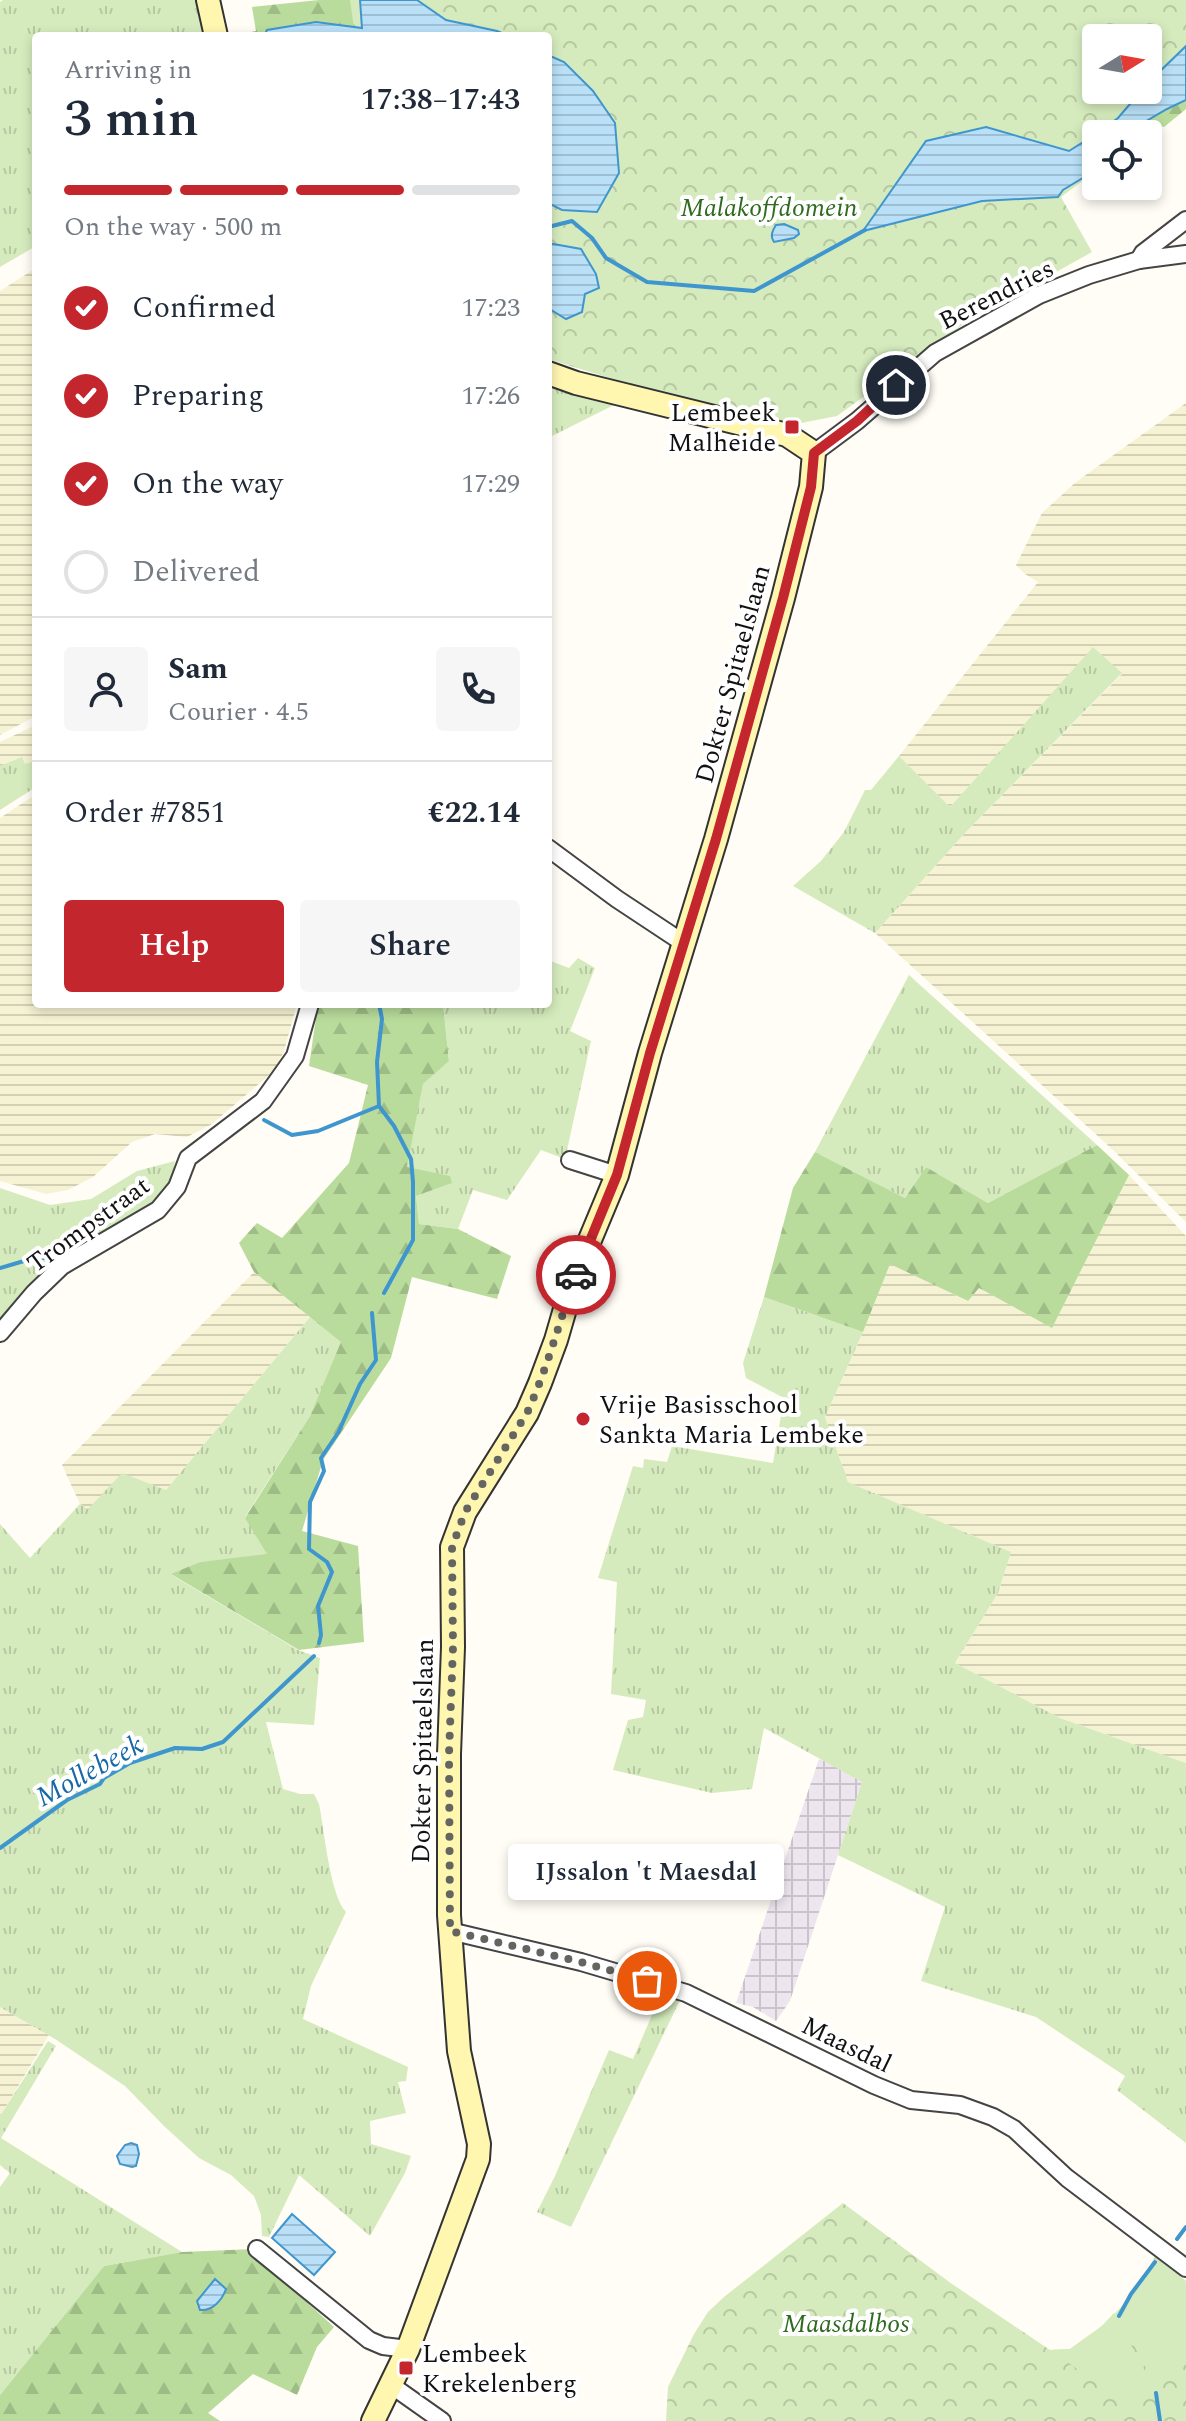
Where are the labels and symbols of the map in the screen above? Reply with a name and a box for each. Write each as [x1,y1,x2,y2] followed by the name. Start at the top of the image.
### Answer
[1082,24,1162,104] north arrow
[680,188,858,228] park label: Malakoffdomein
[932,249,1061,341] street label: Berendries
[862,351,930,419] pin
[668,393,776,463] place label: Lembeek Malheide
[783,418,801,436] marker: Lembeek Malheide
[685,560,781,788] street label: Dokter Spitaelslaan
[19,1166,159,1283] street label: Trompstraat
[536,1235,616,1315] courier
[599,1385,864,1455] place label: Vrije Basisschool Sankta Maria Lembeke
[574,1410,592,1428] marker: Vrije Basisschool Sankta Maria Lembeke
[401,1638,445,1864] street label: Dokter Spitaelslaan
[28,1724,152,1819] water label: Mollebeek
[509,1845,785,1901] callout: IJssalon 't Maesdal
[613,1947,681,2015] pin
[794,2006,899,2084] street label: Maasdal
[783,2304,909,2344] park label: Maasdalbos
[422,2334,577,2404] place label: Lembeek Krekelenberg
[397,2359,415,2377] marker: Lembeek Krekelenberg

